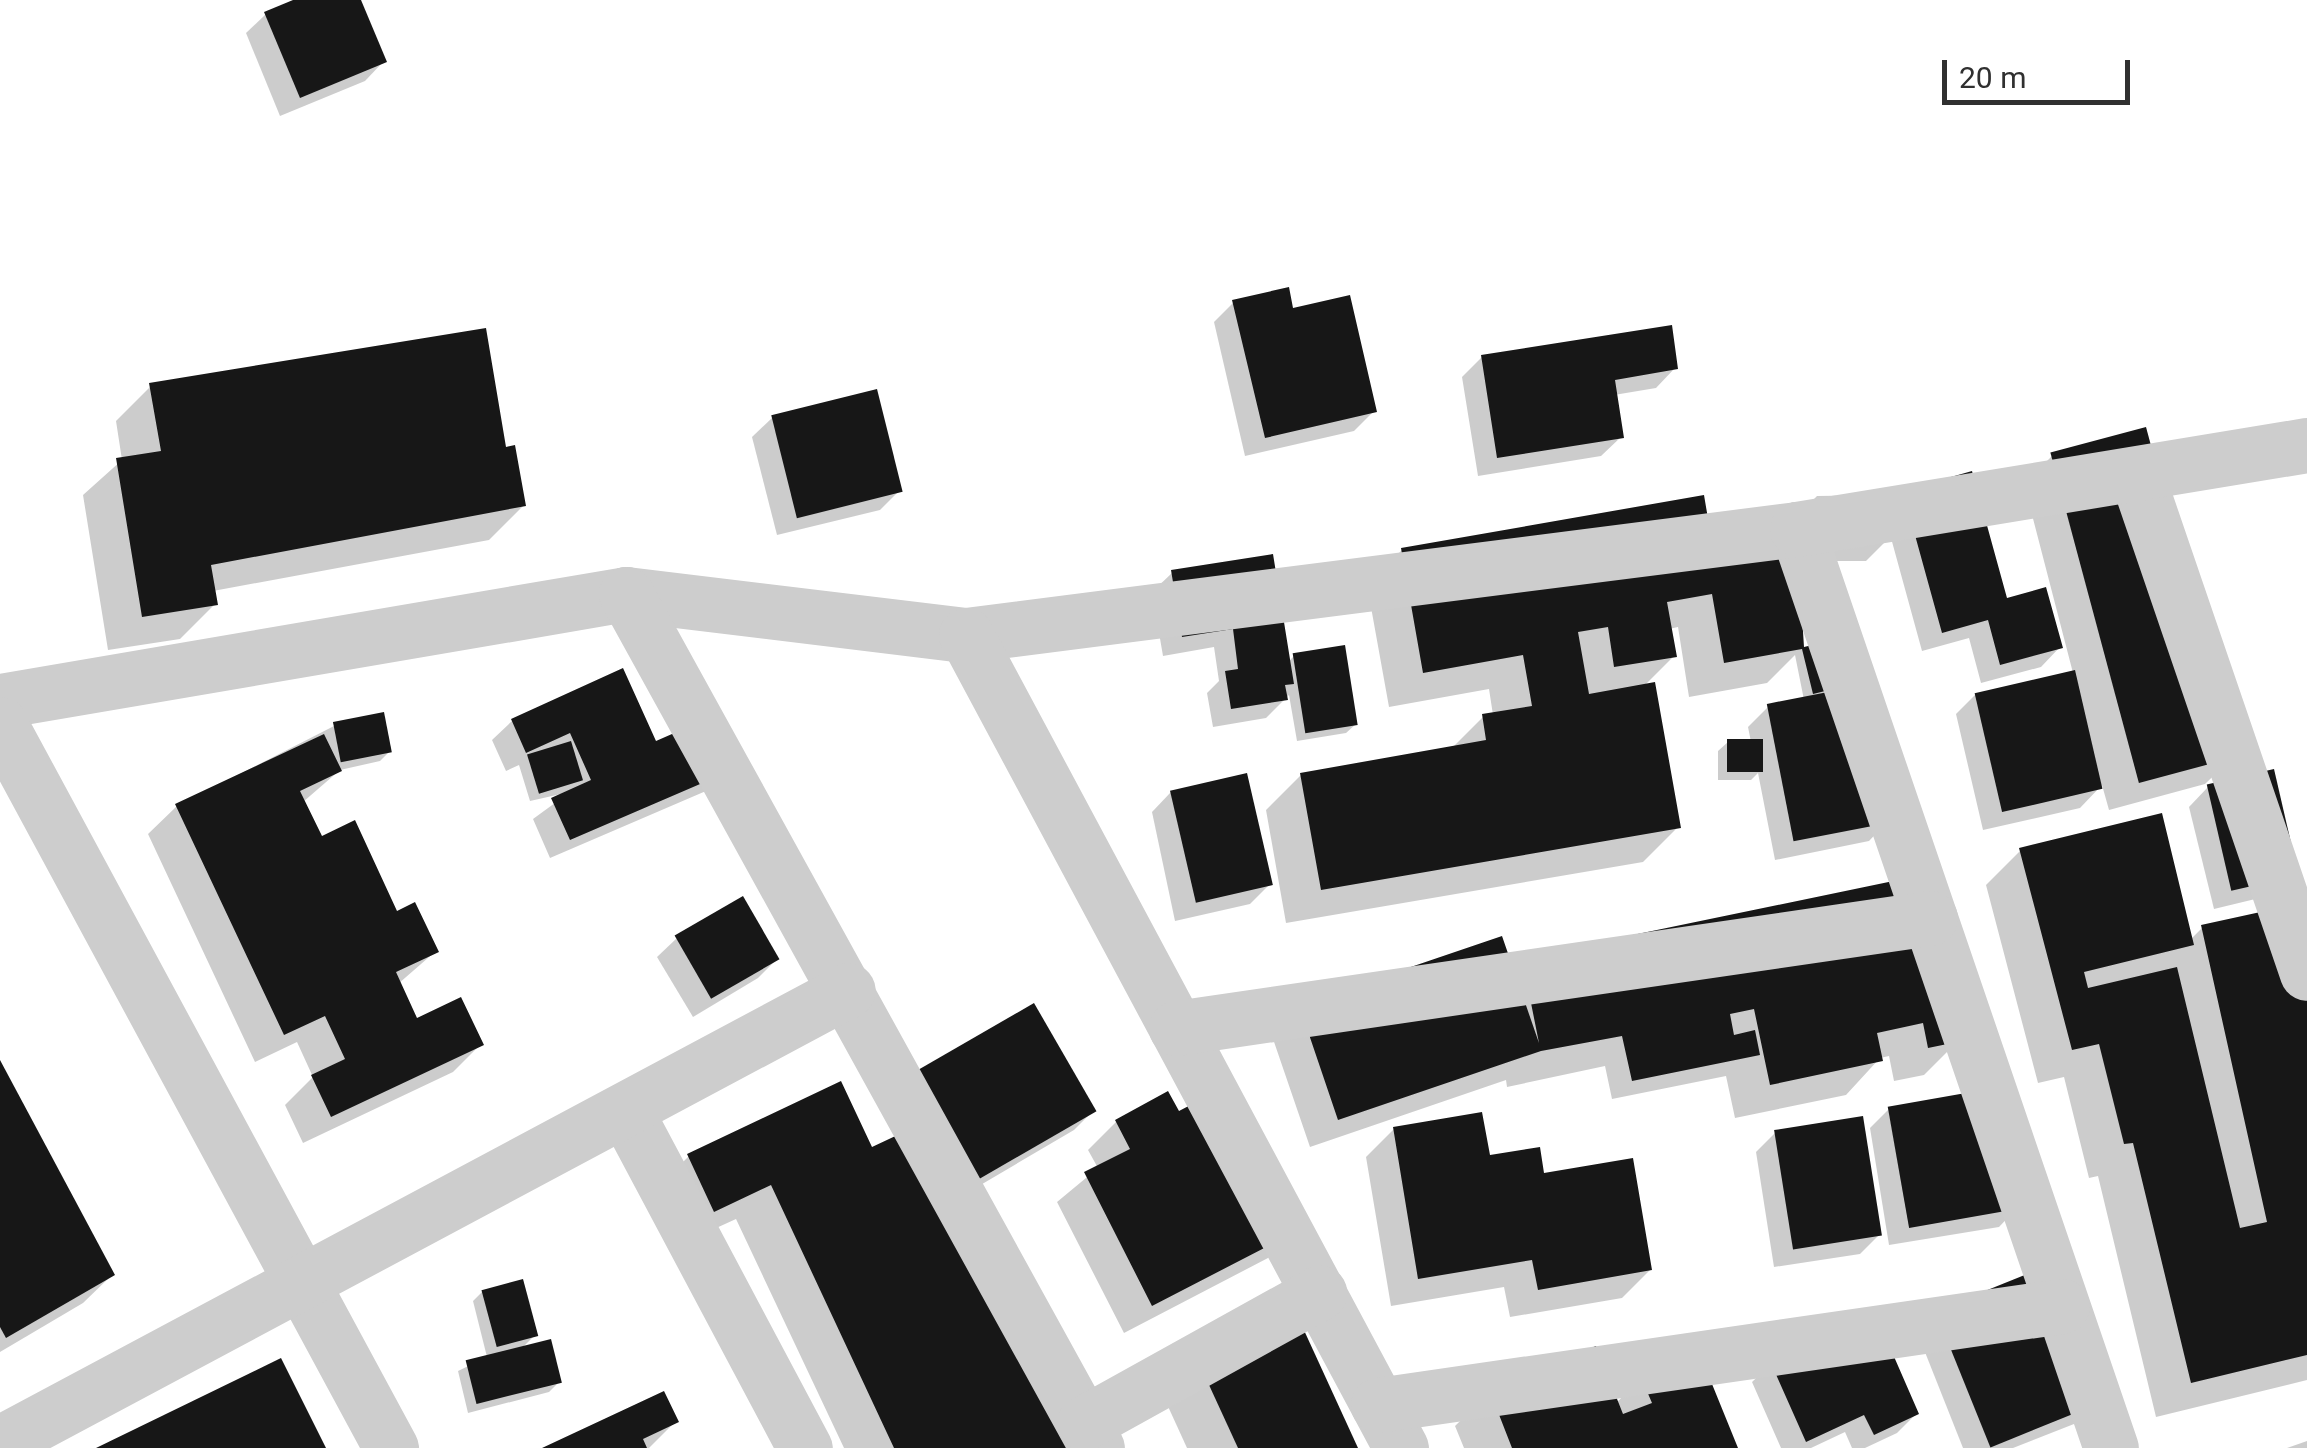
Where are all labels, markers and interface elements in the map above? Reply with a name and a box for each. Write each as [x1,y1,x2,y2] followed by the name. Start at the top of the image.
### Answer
[1947,40,2134,102] scale bar
[1959,60,2026,95] text: 20 m

